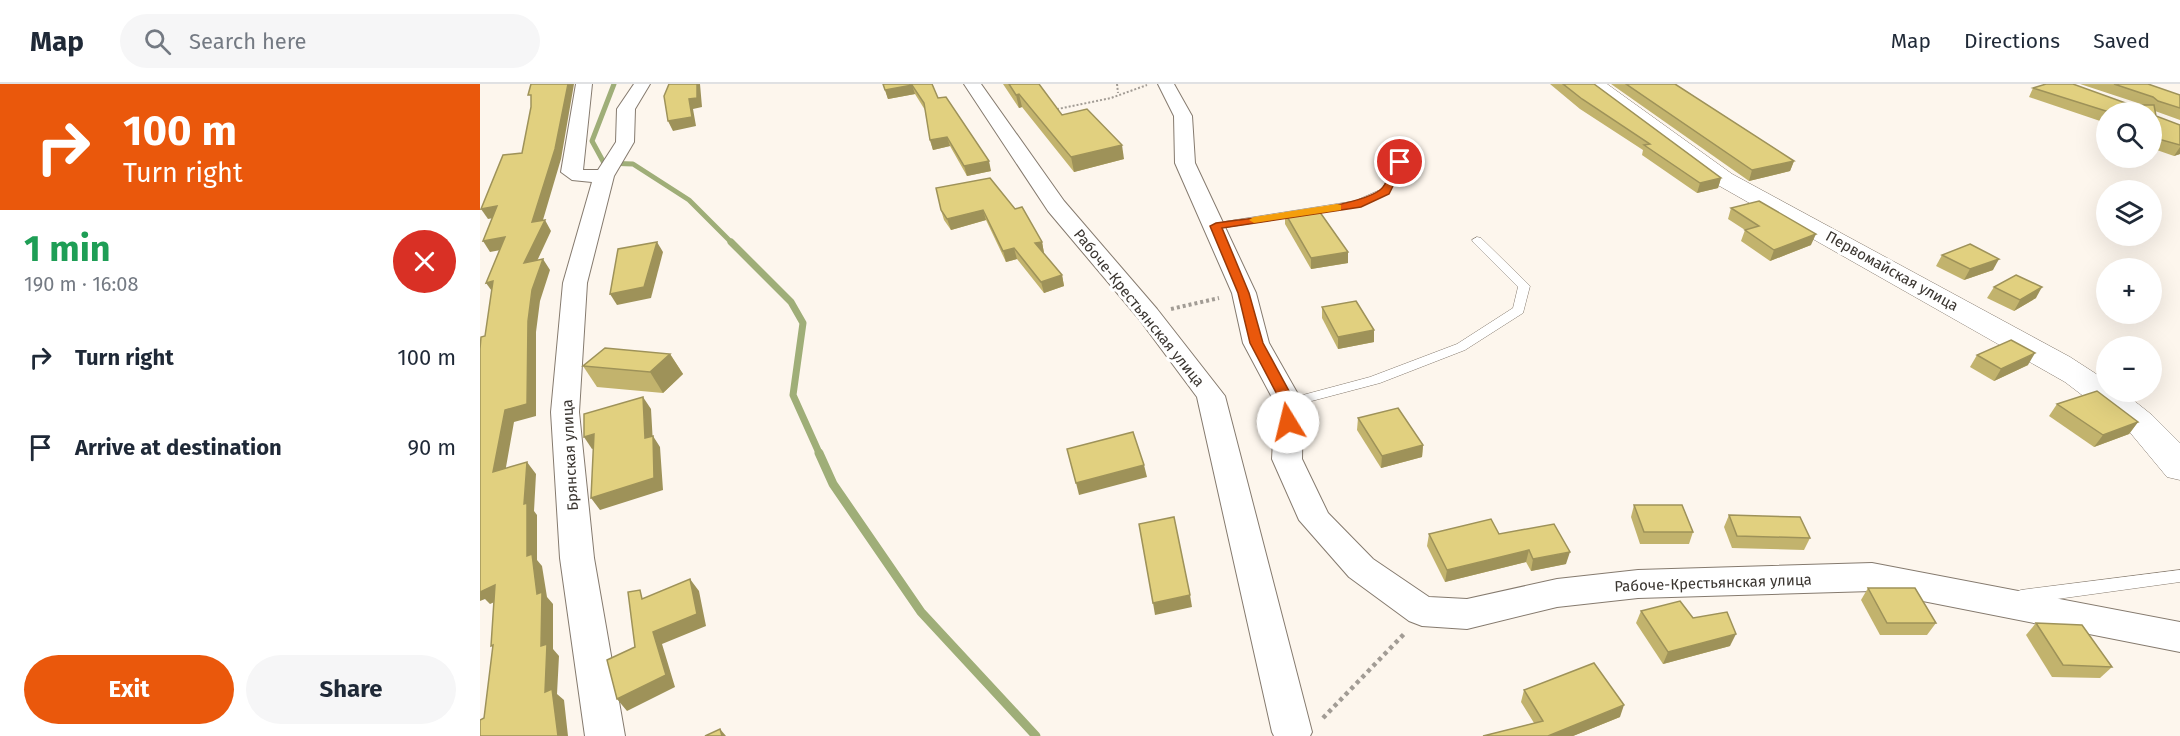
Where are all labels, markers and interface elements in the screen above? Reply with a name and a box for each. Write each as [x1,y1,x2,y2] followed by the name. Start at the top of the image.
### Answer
[120,14,540,68] search box
[30,25,84,58] text: Map
[141,25,174,58] icon: search
[189,28,307,55] text: Search here
[1891,28,1931,54] text: Map
[1964,28,2060,54] text: Directions
[2093,28,2150,54] text: Saved
[2096,102,2162,402] map controls
[2096,102,2162,168] button: search
[123,106,237,156] text: 100 m
[24,108,102,186] icon: right
[1374,136,1425,187] pin
[1383,145,1416,178] icon: arrive
[123,157,243,189] text: Turn right
[2096,180,2162,246] button: layers
[1070,226,1208,390] street label: Рабоче-Крестьянская улица
[24,227,111,271] text: 1 min
[1823,227,1961,315] street label: Первомайская улица
[393,230,456,293] button: close
[2096,258,2162,324] button: +
[24,272,138,296] text: 190 m · 16:08
[2096,336,2162,402] button: −
[24,341,57,374] icon: right
[75,344,174,371] text: Turn right
[397,344,456,371] text: 100 m
[1256,390,1320,454] position arrow
[558,399,582,511] street label: Брянская улица
[24,431,57,464] icon: arrive
[75,434,282,461] text: Arrive at destination
[407,434,456,461] text: 90 m
[1614,571,1812,595] street label: Рабоче-Крестьянская улица
[24,655,234,724] button: Exit
[246,655,456,724] button: Share

